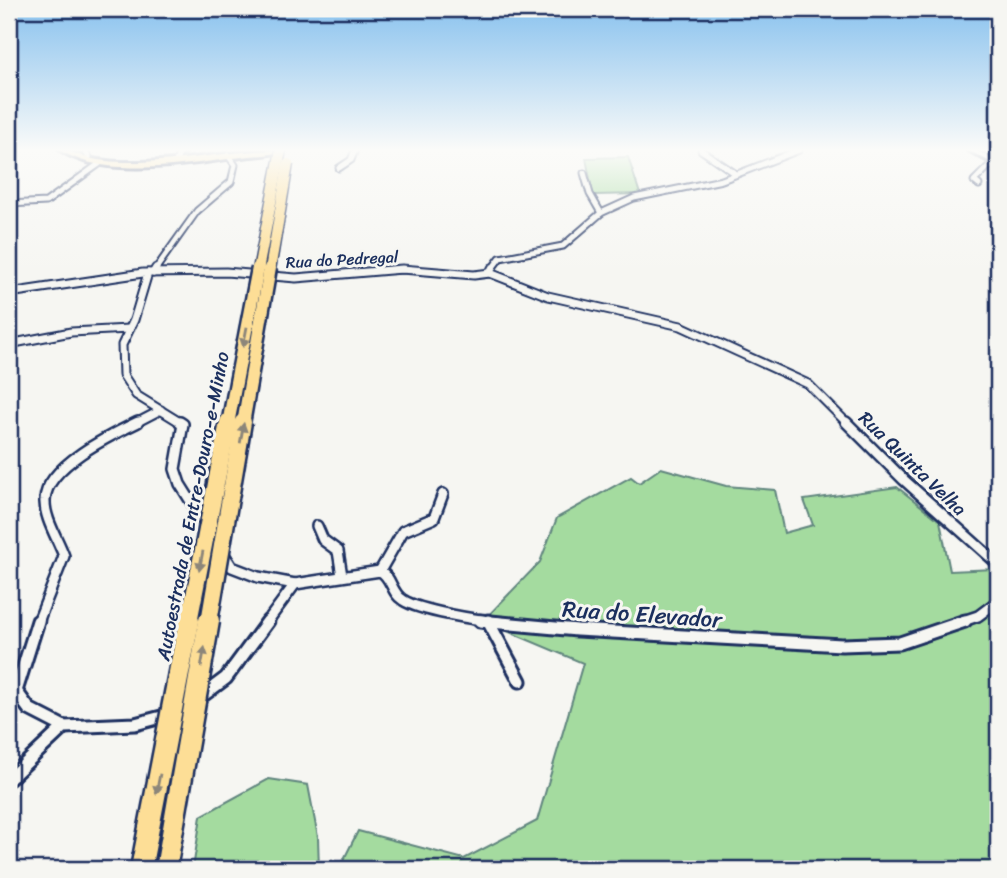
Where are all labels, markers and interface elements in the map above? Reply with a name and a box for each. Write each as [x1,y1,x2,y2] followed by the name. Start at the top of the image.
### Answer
[285,242,400,277] street label: Rua do Pedregal
[239,326,250,348] one-way arrow
[146,348,239,664] street label: Autoestrada de Entre-Douro-e-Minho
[851,403,975,524] street label: Rua Quinta Velha
[237,422,248,444] one-way arrow
[196,550,207,572] one-way arrow
[561,588,725,641] street label: Rua do Elevador
[198,646,209,668] one-way arrow
[152,773,163,795] one-way arrow

